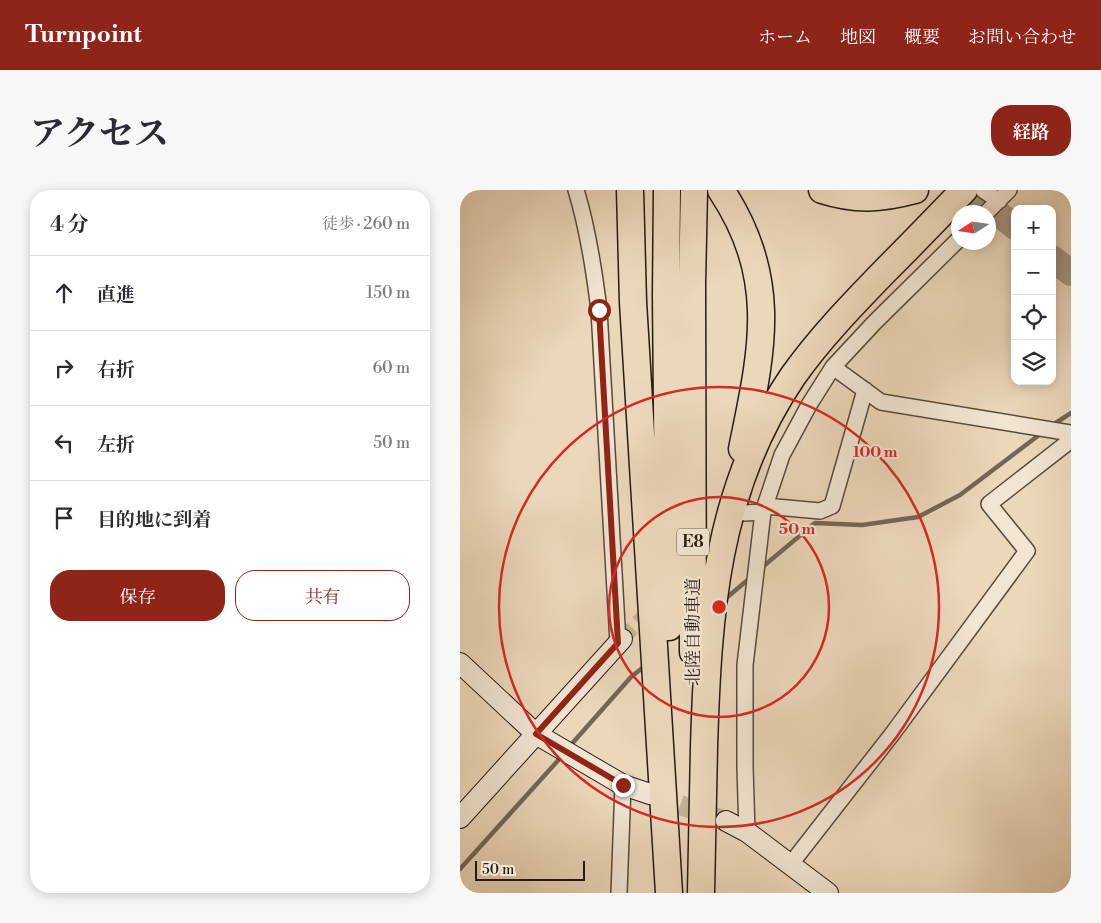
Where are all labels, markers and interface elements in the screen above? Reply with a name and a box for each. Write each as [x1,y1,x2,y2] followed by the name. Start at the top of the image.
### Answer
[25,20,142,50] text: Turnpoint
[758,26,812,49] text: ホーム
[840,26,876,49] text: 地図
[904,26,940,49] text: 概要
[968,26,1076,49] text: お問い合わせ
[991,105,1071,156] button: 経路
[30,113,169,156] text: アクセス
[951,205,996,250] north arrow
[1011,205,1056,385] map controls
[1011,205,1056,250] button: +
[50,212,88,238] text: 4 分
[322,214,410,234] text: 徒歩 · 260 m
[1011,250,1056,295] button: −
[50,279,78,307] icon: ahead
[97,283,135,307] text: 直進
[366,283,410,303] text: 150 m
[1011,295,1056,340] button: locate
[588,299,611,322] route start
[1011,340,1056,385] button: layers
[50,354,78,382] icon: right
[97,358,135,382] text: 右折
[372,358,410,378] text: 60 m
[50,429,78,457] icon: left
[97,433,135,457] text: 左折
[373,433,410,453] text: 50 m
[853,443,898,462] text: 100 m
[50,504,78,532] icon: arrive
[97,508,211,532] text: 目的地に到着
[779,520,815,539] text: 50 m
[677,528,709,556] road number: E8
[50,570,225,621] button: 保存
[235,570,410,621] button: 共有
[682,578,705,686] street label: 北陸自動車道
[710,598,728,616] centre of rings
[612,774,635,797] route end
[475,858,585,881] scale bar
[482,861,514,879] text: 50 m

